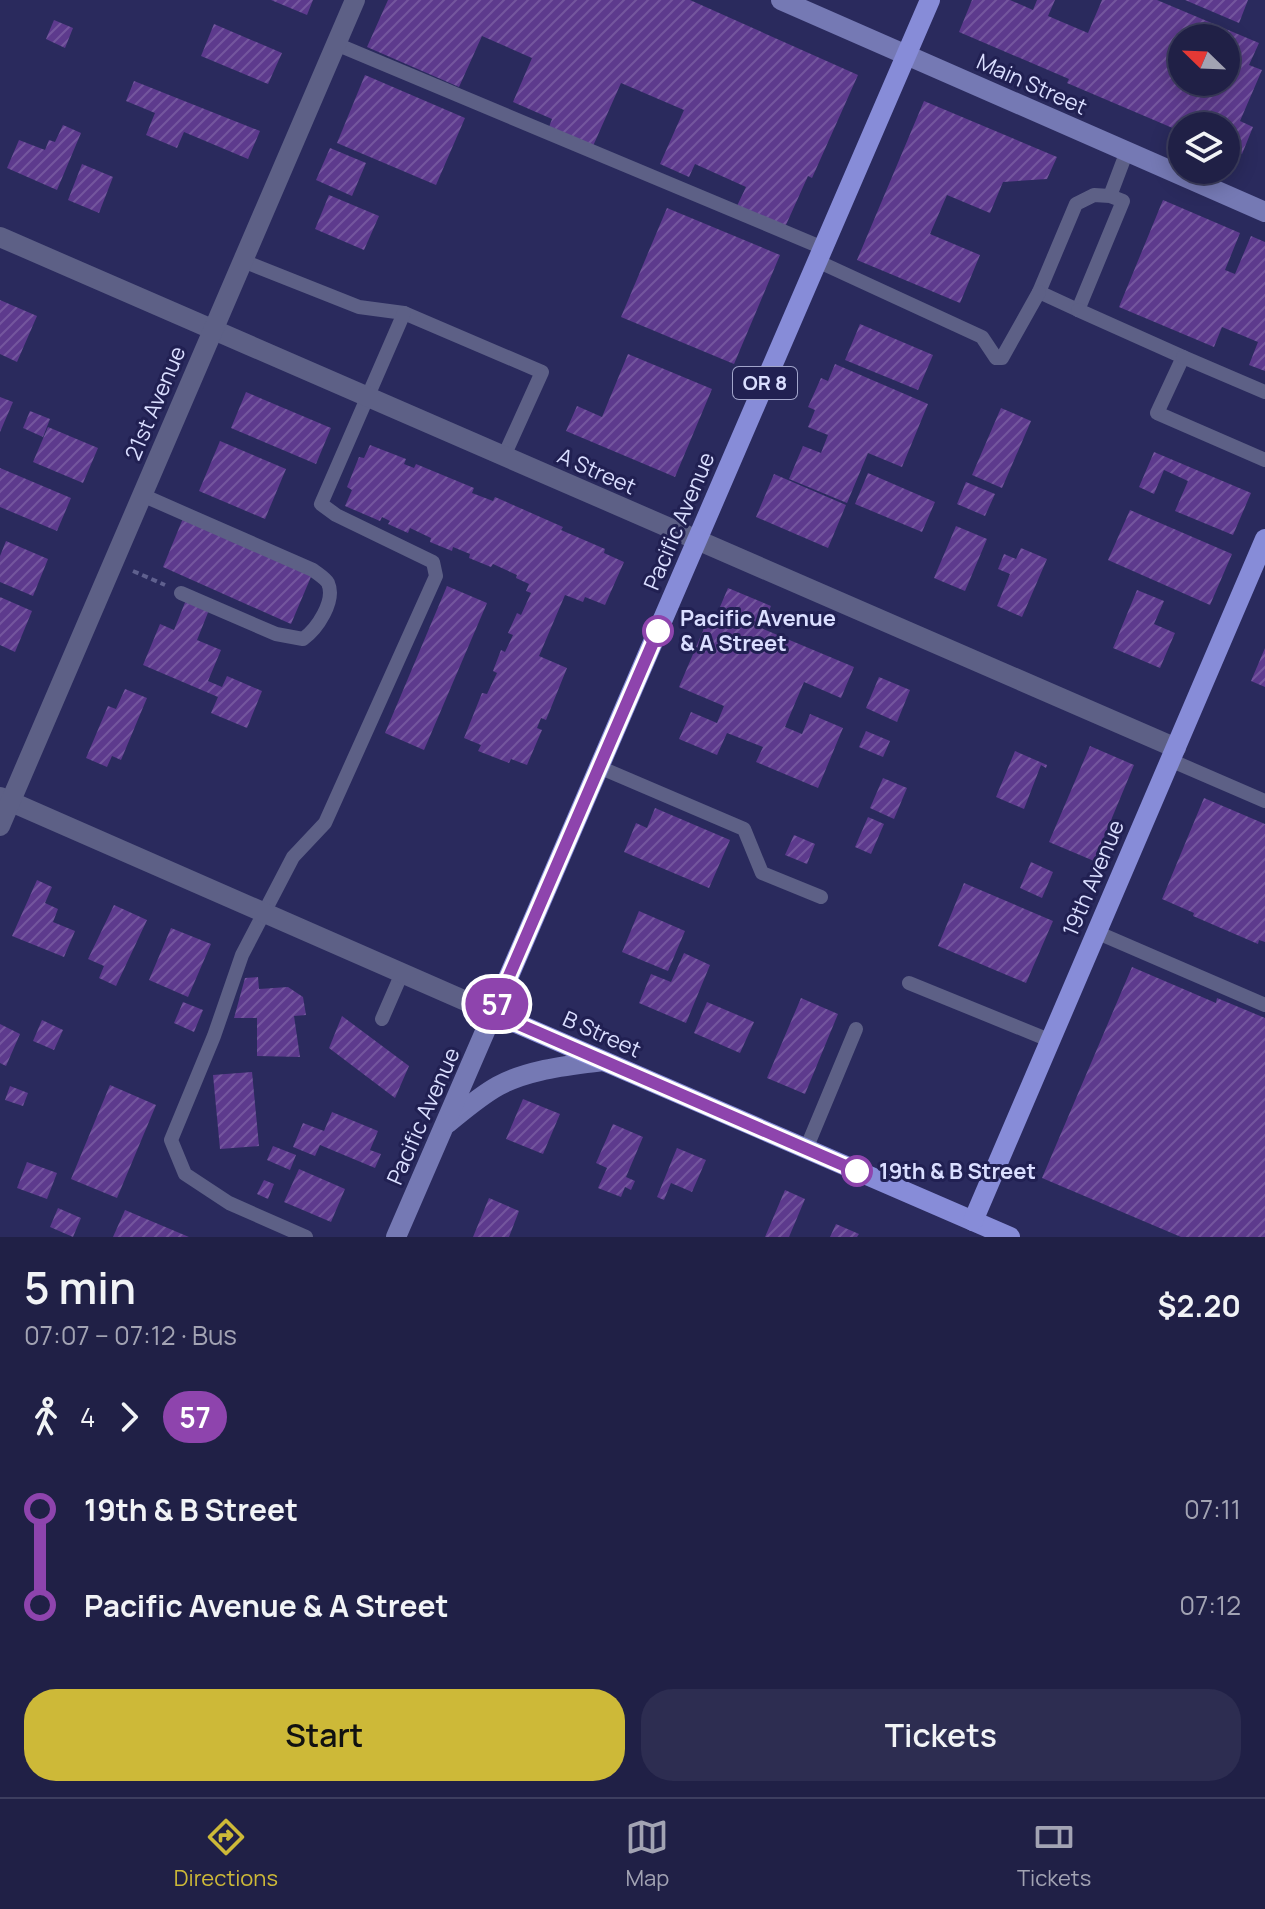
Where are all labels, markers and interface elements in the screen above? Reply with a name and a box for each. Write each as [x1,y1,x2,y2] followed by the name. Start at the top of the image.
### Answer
[1168,24,1240,96] north arrow
[1168,24,1240,184] map controls
[972,46,1092,122] street label: Main Street
[1168,112,1240,184] button: layers
[118,341,193,465] street label: 21st Avenue
[733,367,797,399] road number: OR 8
[553,440,641,502] street label: A Street
[636,447,722,595] street label: Pacific Avenue
[680,603,836,658] place label: Pacific Avenue & A Street
[643,616,673,646] marker: Pacific Avenue & A Street
[1055,815,1131,941] street label: 19th Avenue
[461,978,533,1030] line badge: 57
[481,985,513,1023] text: 57
[558,1004,646,1065] street label: B Street
[379,1043,467,1189] street label: Pacific Avenue
[842,1156,872,1186] marker: 19th & B Street
[879,1156,1036,1186] place label: 19th & B Street
[24,1257,136,1317] text: 5 min
[1158,1285,1241,1326] text: $2.20
[24,1317,237,1353] text: 07:07 – 07:12 · Bus
[24,1395,68,1439] icon: walk
[107,1395,151,1439] icon: forward
[179,1398,211,1436] text: 57
[80,1399,95,1435] text: 4
[84,1489,298,1530] text: 19th & B Street
[1184,1491,1241,1527] text: 07:11
[84,1585,449,1626] text: Pacific Avenue & A Street
[1179,1587,1241,1623] text: 07:12
[24,1689,625,1781] button: Start
[641,1689,1241,1781] button: Tickets
[174,1815,278,1893] tab: Directions
[625,1815,669,1893] tab: Map
[1017,1815,1091,1893] tab: Tickets

